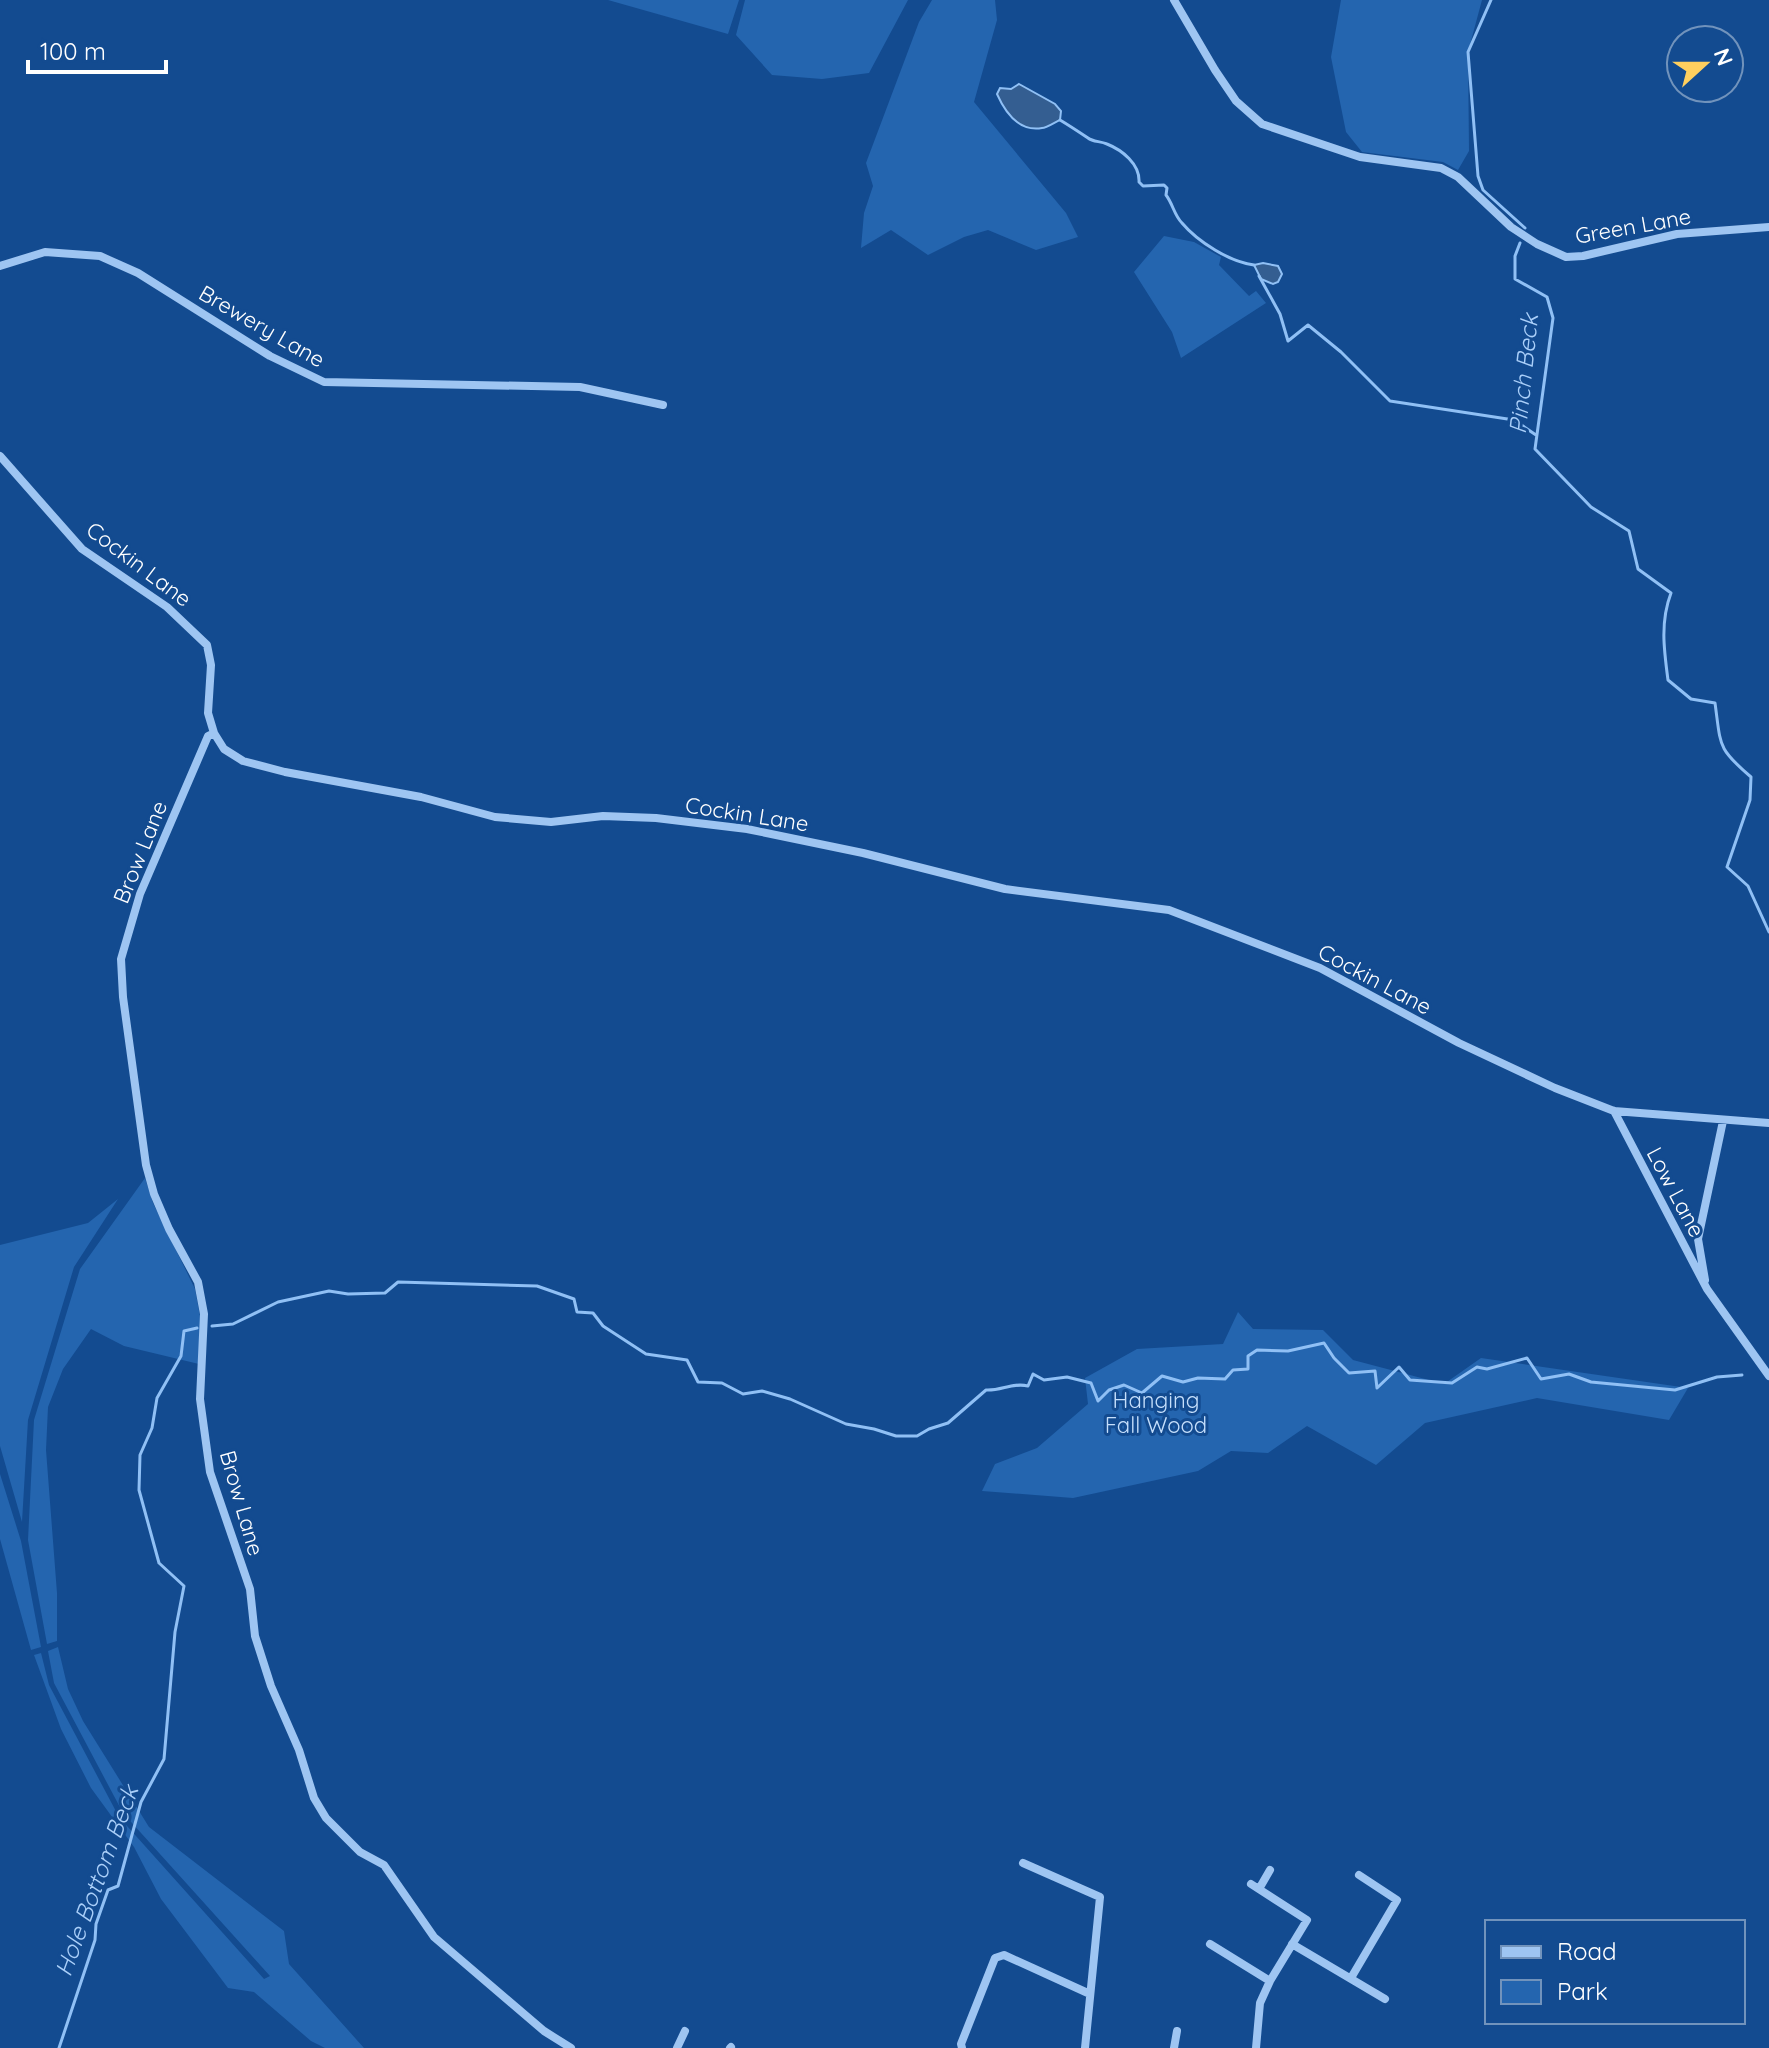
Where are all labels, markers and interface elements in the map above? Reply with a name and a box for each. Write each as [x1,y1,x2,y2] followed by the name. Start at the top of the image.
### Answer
[28,24,166,74] scale bar
[1665,24,1745,104] north arrow
[40,36,106,66] text: 100 m
[1708,44,1740,69] text: N
[1573,202,1693,250] street label: Green Lane
[194,279,330,373] street label: Brewery Lane
[1502,310,1544,435] water label: Pinch Beck
[81,515,197,613] street label: Cockin Lane
[683,790,811,838] street label: Cockin Lane
[107,797,173,907] street label: Brow Lane
[1313,937,1437,1021] street label: Cockin Lane
[1641,1142,1711,1242] street label: Low Lane
[1105,1386,1207,1439] park label: Hanging Fall Wood
[214,1447,270,1559] street label: Brow Lane
[48,1779,145,1980] water label: Hole Bottom Beck
[1485,1920,1745,2024] legend
[1557,1936,1617,1966] text: Road
[1557,1976,1608,2006] text: Park

